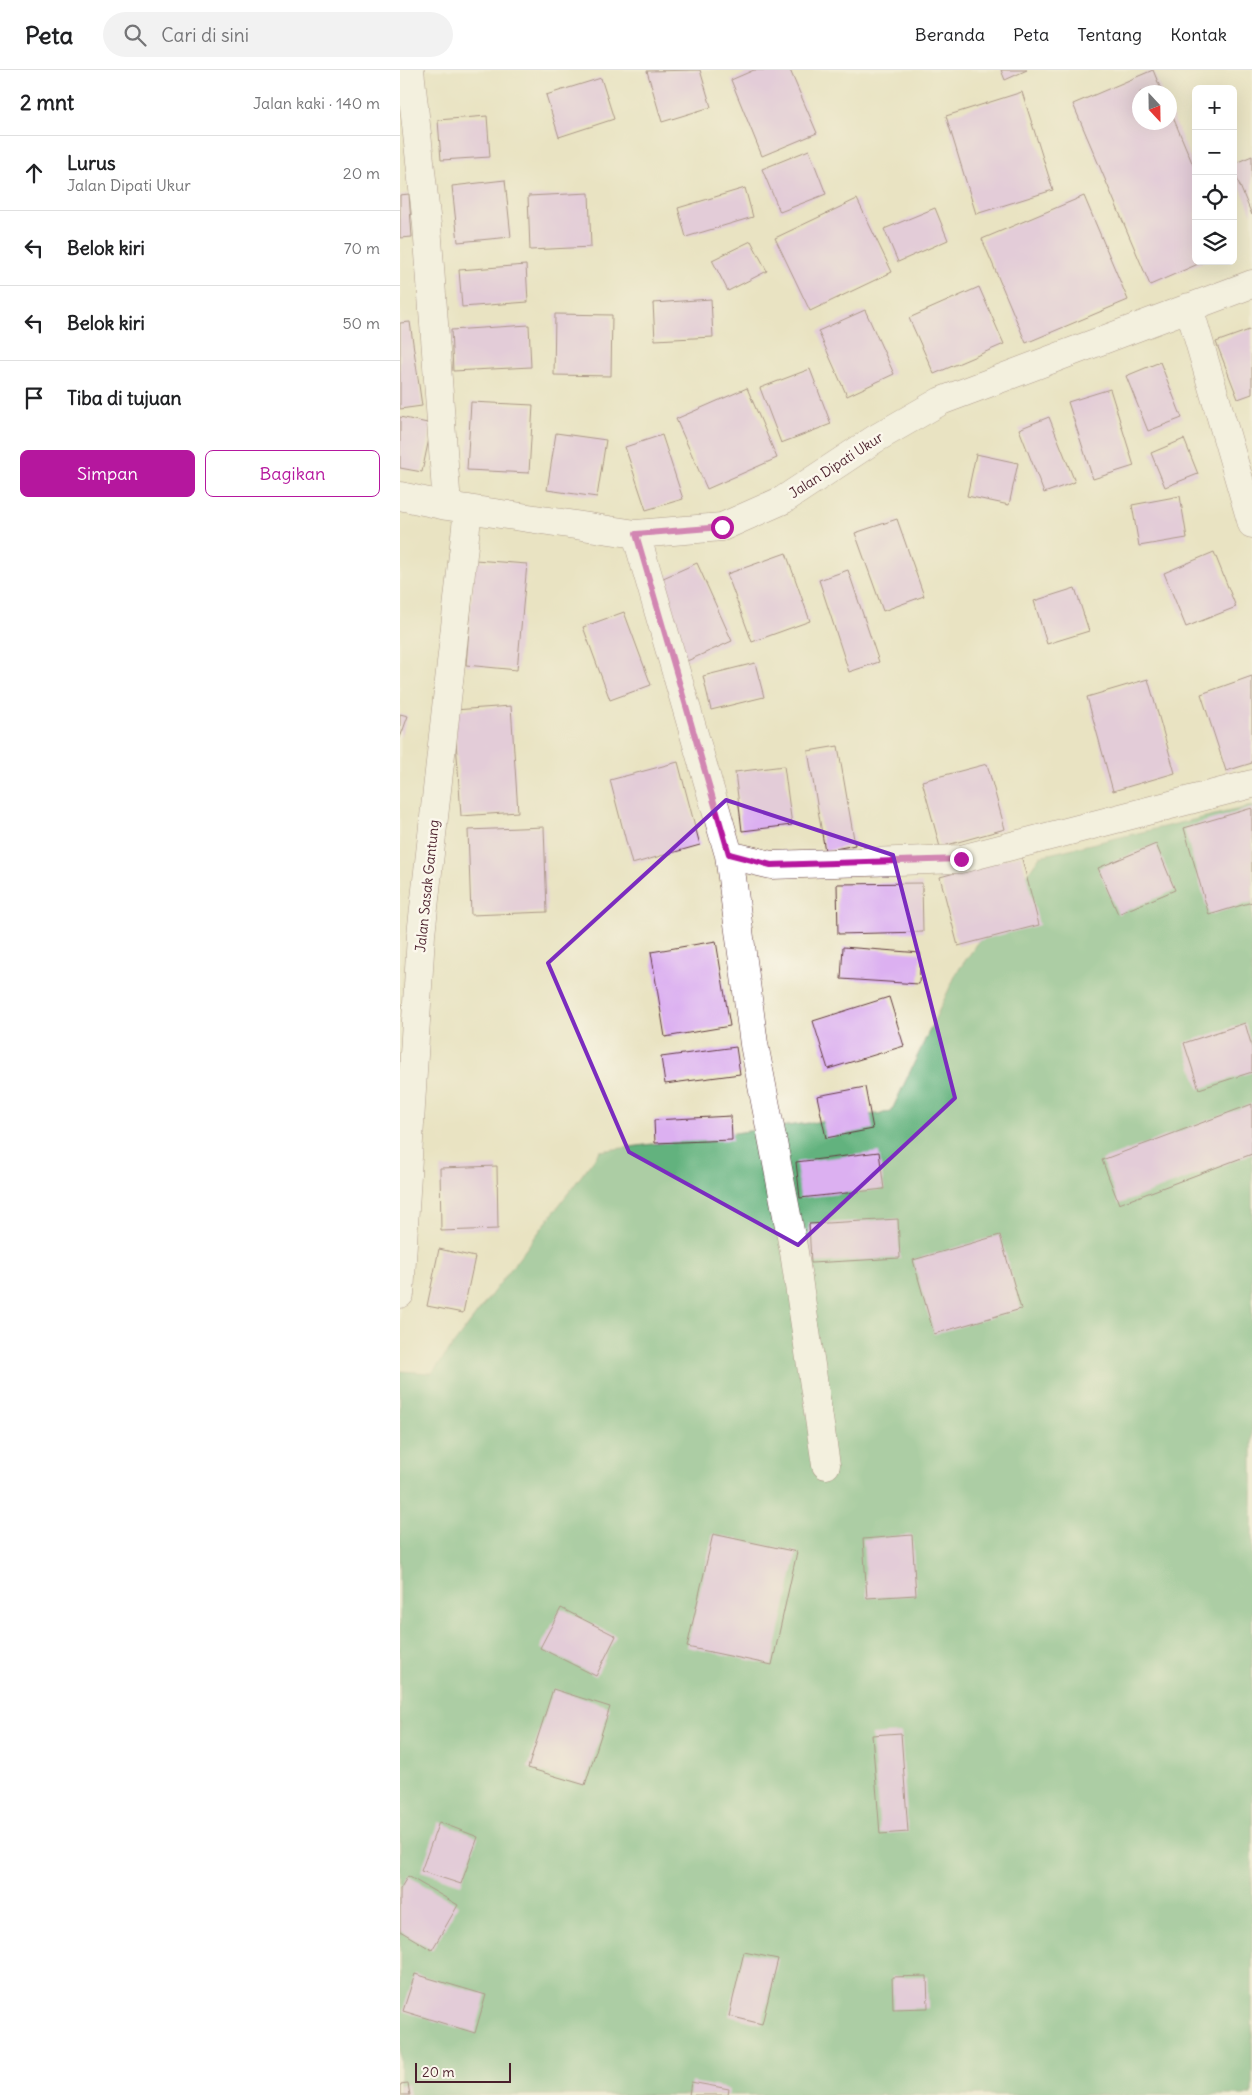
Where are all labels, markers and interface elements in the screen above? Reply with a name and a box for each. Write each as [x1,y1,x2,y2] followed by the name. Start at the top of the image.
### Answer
[103,12,453,57] search box
[25,20,73,50] text: Peta
[121,21,149,49] icon: search
[161,23,249,47] text: Cari di sini
[915,23,985,46] text: Beranda
[1013,23,1049,46] text: Peta
[1077,23,1142,46] text: Tentang
[1170,23,1227,46] text: Kontak
[1132,85,1177,130] north arrow
[1192,85,1237,265] map controls
[1192,85,1237,130] button: +
[20,89,74,116] text: 2 mnt
[253,93,380,113] text: Jalan kaki · 140 m
[1192,130,1237,175] button: −
[67,151,116,175] text: Lurus
[20,159,48,187] icon: ahead
[343,163,380,183] text: 20 m
[67,175,191,195] text: Jalan Dipati Ukur
[1192,175,1237,220] button: locate
[1192,220,1237,265] button: layers
[20,234,48,262] icon: left
[67,236,145,260] text: Belok kiri
[344,238,380,258] text: 70 m
[20,309,48,337] icon: left
[67,311,145,335] text: Belok kiri
[342,313,380,333] text: 50 m
[20,384,48,412] icon: arrive
[67,386,182,410] text: Tiba di tujuan
[786,428,887,502] street label: Jalan Dipati Ukur
[20,450,195,497] button: Simpan
[205,450,380,497] button: Bagikan
[711,516,734,539] route start
[411,819,443,953] street label: Jalan Sasak Gantung
[950,848,973,871] route end
[415,2060,511,2083] scale bar
[422,2063,455,2081] text: 20 m

